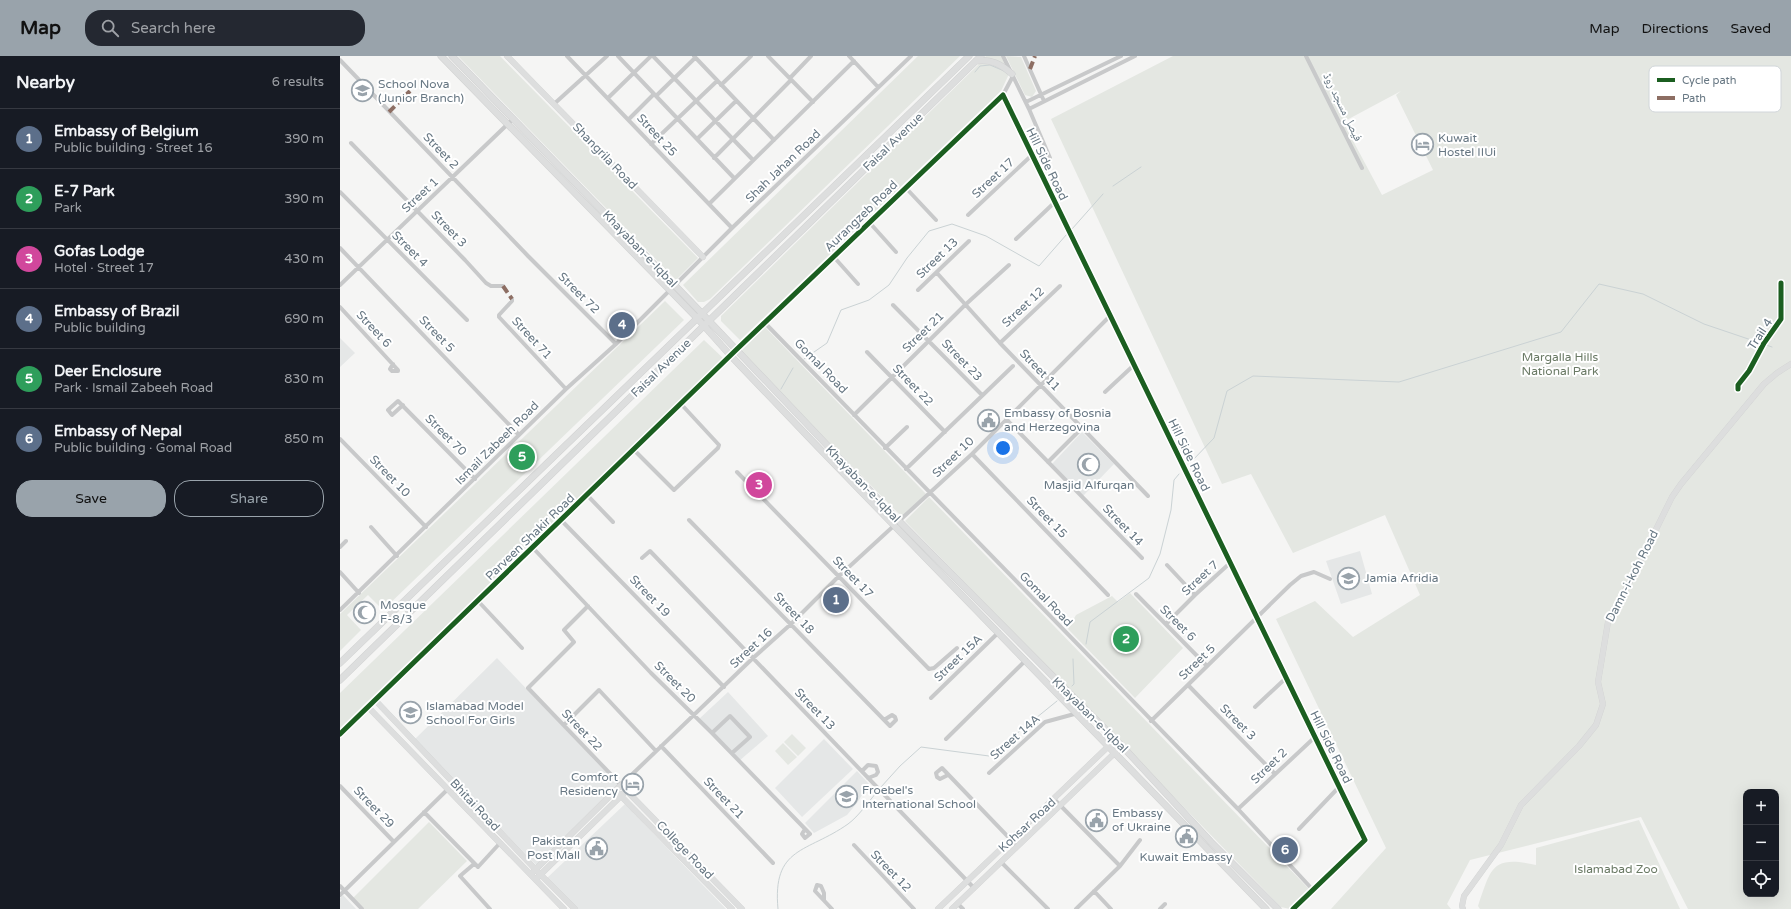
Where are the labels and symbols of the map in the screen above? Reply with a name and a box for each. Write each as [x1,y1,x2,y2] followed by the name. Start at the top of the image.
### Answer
[1649,66,1781,112] legend
[1320,71,1366,144] street label: فیصل مسجد روڈ
[1682,74,1737,87] text: Cycle path
[378,77,464,105] place label: School Nova (Junior Branch)
[349,78,375,104] school or university icon: School Nova (Junior Branch)
[1682,92,1706,105] text: Path
[860,110,926,174] street label: Faisal Avenue
[634,111,680,159] street label: Street 25
[570,120,640,192] street label: Shangrila Road
[1023,125,1071,203] street label: Hill Side Road
[743,127,823,205] street label: Shah Jahan Road
[420,130,462,172] street label: Street 2
[1438,131,1496,159] place label: Kuwait Hostel IIUi
[1409,132,1435,158] hotel icon: Kuwait Hostel IIUi
[969,155,1017,201] street label: Street 17
[399,175,441,215] street label: Street 1
[822,178,900,254] street label: Aurangzeb Road
[428,208,470,250] street label: Street 3
[600,208,680,290] street label: Khayaban-e-Iqbal
[389,228,431,270] street label: Street 4
[913,235,961,281] street label: Street 13
[555,269,603,317] street label: Street 72
[999,284,1047,330] street label: Street 12
[354,308,394,350] street label: Street 6
[899,309,947,355] street label: Street 21
[609,310,635,340] pin: 4
[416,313,458,355] street label: Street 5
[509,314,555,362] street label: Street 71
[1745,315,1776,352] street label: Trail 4
[628,336,694,400] street label: Faisal Avenue
[792,336,850,396] street label: Gomal Road
[939,336,985,384] street label: Street 23
[1017,346,1063,394] street label: Street 11
[1522,350,1599,378] park label: Margalla Hills National Park
[890,361,936,409] street label: Street 22
[452,398,542,488] street label: Ismail Zabeeh Road
[1004,406,1111,434] place label: Embassy of Bosnia and Herzegovina
[976,407,1002,433] public building icon: Embassy of Bosnia and Herzegovina
[422,411,470,459] street label: Street 70
[1165,416,1213,494] street label: Hill Side Road
[929,433,977,480] street label: Street 10
[993,438,1013,458] your location
[509,442,535,472] pin: 5
[823,443,903,525] street label: Khayaban-e-Iqbal
[1076,451,1102,477] mosque icon: Masjid Alfurqan
[367,452,414,500] street label: Street 10
[746,470,772,500] pin: 3
[1044,478,1134,492] place label: Masjid Alfurqan
[483,491,577,583] street label: Parveen Shakir Road
[1024,493,1070,541] street label: Street 15
[1100,501,1147,549] street label: Street 14
[1603,528,1661,624] street label: Damn-i-koh Road
[830,553,876,601] street label: Street 17
[1179,558,1221,598] street label: Street 7
[1336,565,1362,591] school or university icon: Jamia Afridia
[1017,569,1075,629] street label: Gomal Road
[1364,571,1438,585] place label: Jamia Afridia
[627,572,673,620] street label: Street 19
[823,585,849,615] pin: 1
[771,589,817,637] street label: Street 18
[380,598,426,626] place label: Mosque F-8/3
[351,599,377,625] mosque icon: Mosque F-8/3
[1157,602,1199,644] street label: Street 6
[1113,624,1139,654] pin: 2
[727,625,775,671] street label: Street 16
[931,632,985,684] street label: Street 15A
[1176,641,1218,683] street label: Street 5
[651,658,699,706] street label: Street 20
[1049,674,1131,756] street label: Khayaban-e-Iqbal
[792,685,838,733] street label: Street 13
[426,699,524,727] place label: Islamabad Model School For Girls
[397,700,423,726] school or university icon: Islamabad Model School For Girls
[1217,701,1259,743] street label: Street 3
[559,706,605,754] street label: Street 22
[1307,708,1355,786] street label: Hill Side Road
[987,712,1043,762] street label: Street 14A
[1248,745,1290,787] street label: Street 2
[559,770,619,798] place label: Comfort Residency
[620,771,646,797] hotel icon: Comfort Residency
[701,774,747,822] street label: Street 21
[447,776,503,834] street label: Bhitai Road
[351,783,397,831] street label: Street 29
[862,783,976,811] place label: Froebel's International School
[833,784,859,810] school or university icon: Froebel's International School
[996,795,1058,855] street label: Kohsar Road
[1112,806,1171,834] place label: Embassy of Ukraine
[1084,807,1110,833] public building icon: Embassy of Ukraine
[654,818,716,882] street label: College Road
[1173,823,1199,849] public building icon: Kuwait Embassy
[527,834,580,862] place label: Pakistan Post Mall
[583,835,609,861] public building icon: Pakistan Post Mall
[1272,835,1298,865] pin: 6
[868,847,914,895] street label: Street 12
[1139,850,1233,864] place label: Kuwait Embassy
[1574,862,1658,876] park label: Islamabad Zoo

